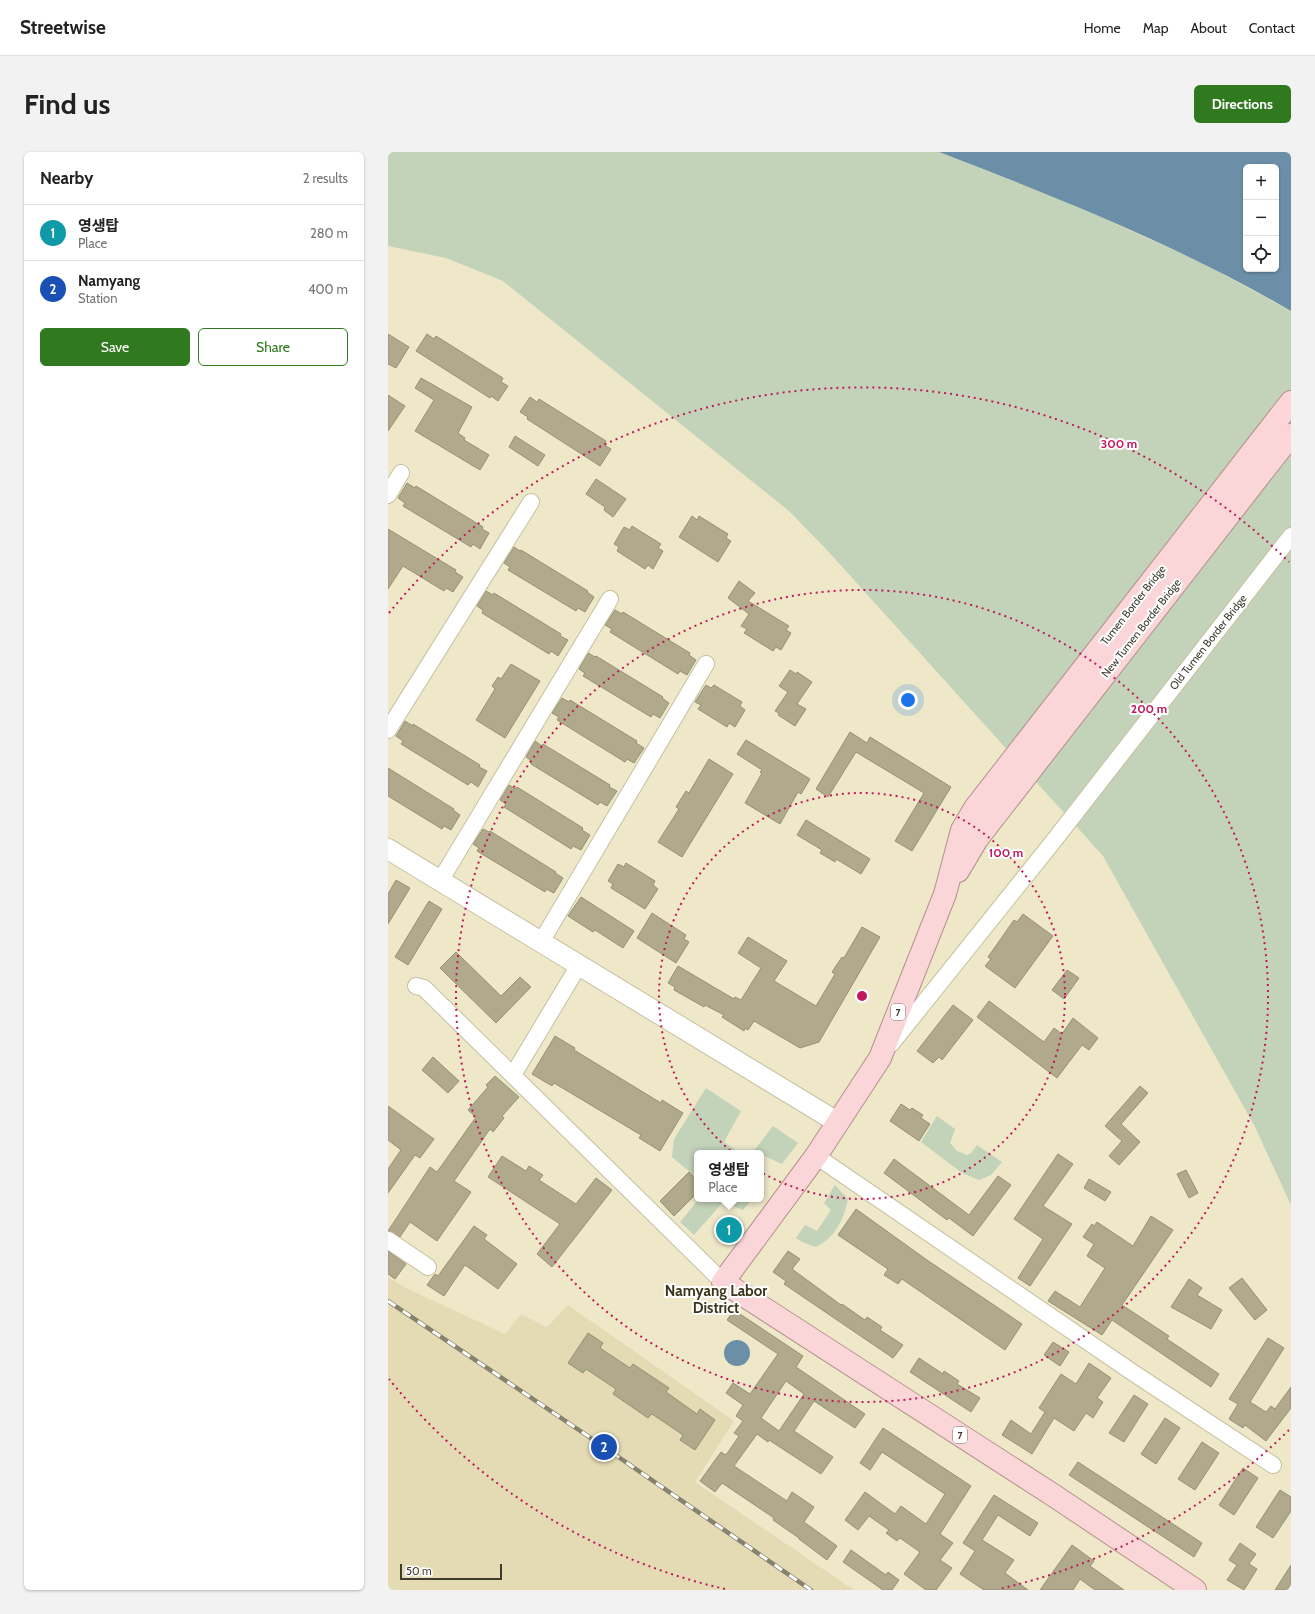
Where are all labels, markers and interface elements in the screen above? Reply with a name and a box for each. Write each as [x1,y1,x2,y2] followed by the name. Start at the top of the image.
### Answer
[20,16,106,39] text: Streetwise
[1084,19,1121,37] text: Home
[1143,19,1168,37] text: Map
[1190,19,1227,37] text: About
[1249,19,1295,37] text: Contact
[1194,85,1291,123] button: Directions
[24,87,110,121] text: Find us
[1243,164,1279,272] map controls
[1243,164,1279,200] button: +
[40,168,93,188] text: Nearby
[303,170,348,186] text: 2 results
[1243,200,1279,236] button: −
[78,217,119,235] text: 영생탑
[51,225,55,241] text: 1
[310,225,348,241] text: 280 m
[78,235,107,251] text: Place
[1243,236,1279,272] button: locate
[78,272,140,290] text: Namyang
[50,281,56,297] text: 2
[308,281,348,297] text: 400 m
[78,290,117,306] text: Station
[40,328,190,366] button: Save
[198,328,348,366] button: Share
[1101,436,1137,451] text: 300 m
[1097,562,1169,648] street label: Tumen Border Bridge
[1098,576,1184,680] street label: New Tumen Border Bridge
[1166,591,1250,693] street label: Old Tumen Border Bridge
[898,690,918,710] your location
[1131,701,1167,716] text: 200 m
[989,845,1023,860] text: 100 m
[855,989,869,1003] centre of rings
[891,1004,905,1020] road number: 7
[694,1150,764,1202] popup
[708,1161,750,1179] text: 영생탑
[708,1179,737,1195] text: Place
[716,1215,742,1245] pin: 1
[665,1282,767,1317] district label: Namyang Labor District
[953,1427,967,1443] road number: 7
[591,1432,617,1462] pin: 2
[400,1562,502,1581] scale bar
[406,1564,432,1578] text: 50 m

